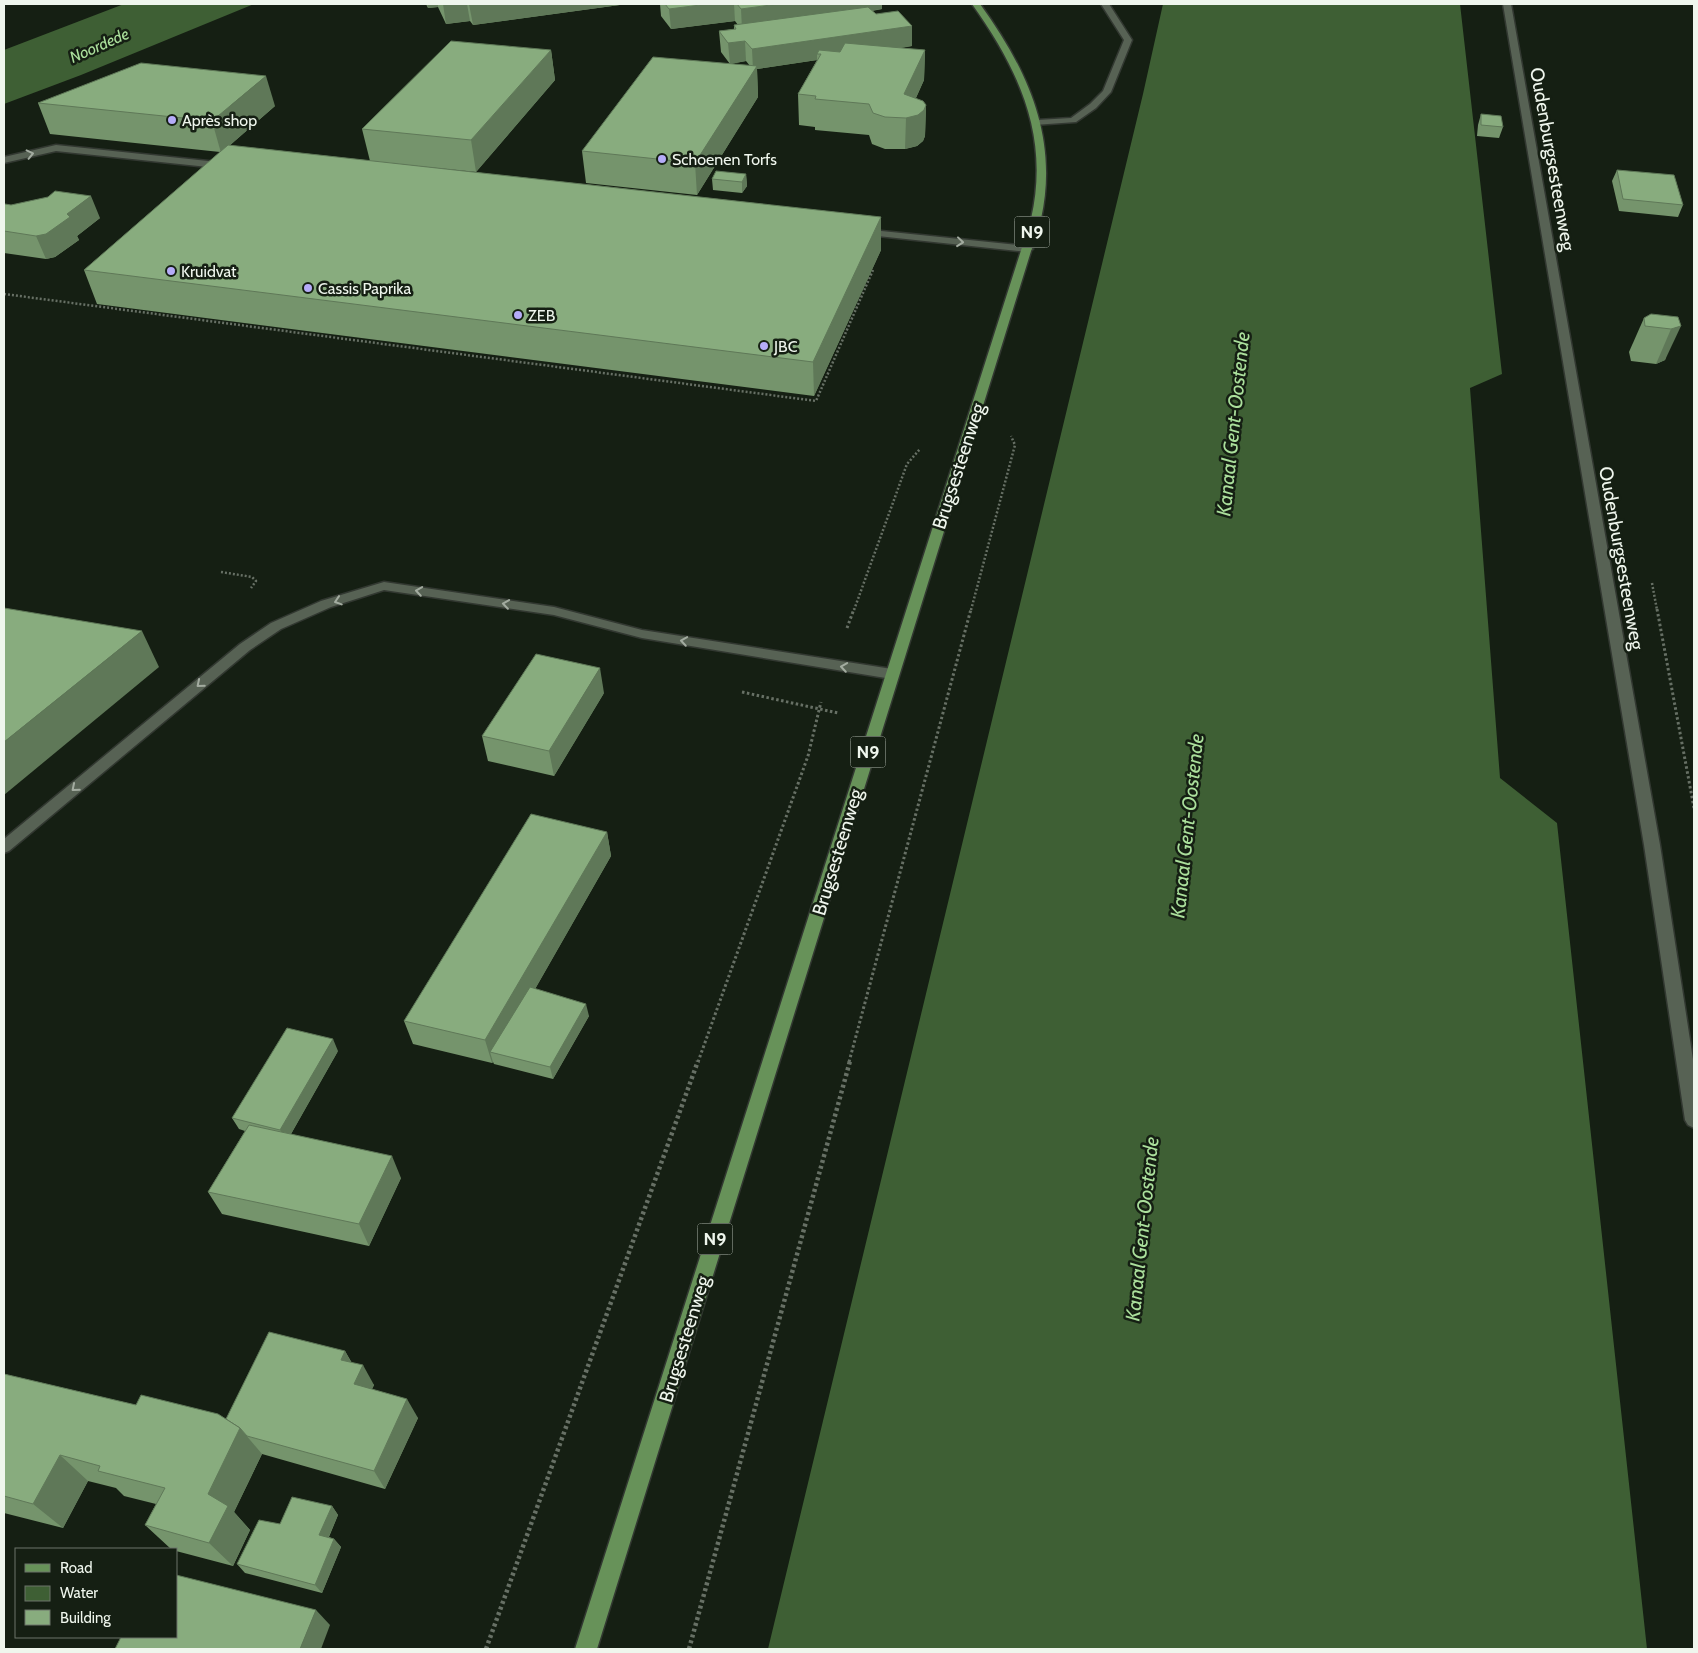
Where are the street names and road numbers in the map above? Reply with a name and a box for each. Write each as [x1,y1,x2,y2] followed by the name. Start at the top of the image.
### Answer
[1525,66,1580,253] street label: Oudenburgsesteenweg
[1014,216,1050,248] road number: N9
[927,400,990,532] street label: Brugsesteenweg
[1594,465,1649,652] street label: Oudenburgsesteenweg
[850,736,886,768] road number: N9
[807,786,868,918] street label: Brugsesteenweg
[698,1224,732,1254] road number: N9
[654,1273,715,1405] street label: Brugsesteenweg

